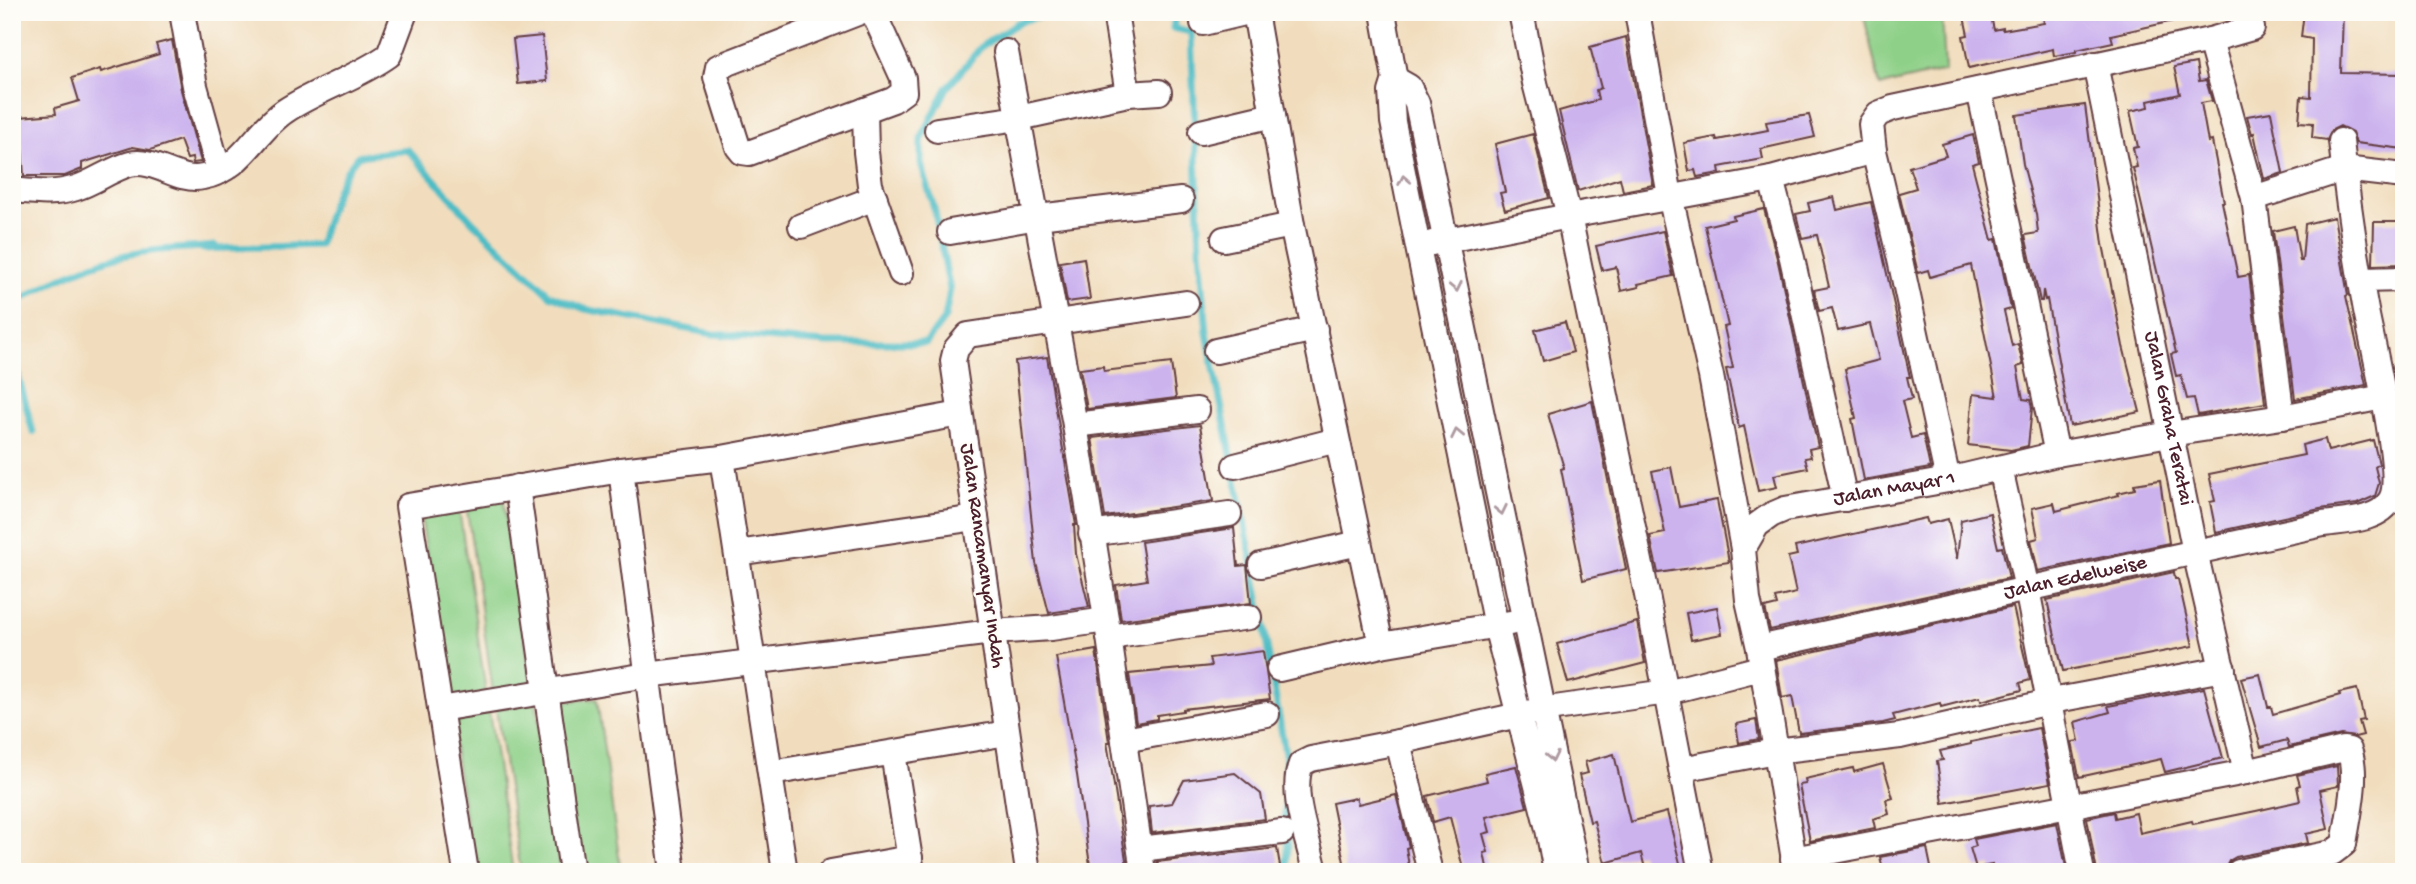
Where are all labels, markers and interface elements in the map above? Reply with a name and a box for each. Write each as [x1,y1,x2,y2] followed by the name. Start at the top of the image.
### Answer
[1398,174,1413,186] one-way arrow
[1447,281,1462,293] one-way arrow
[2138,329,2198,508] street label: Jalan Graha Teratai
[1450,428,1465,440] one-way arrow
[953,442,1009,670] street label: Jalan Rancamanyar Indah
[1832,466,1958,513] street label: Jalan Mayar 1
[1493,504,1508,516] one-way arrow
[2002,550,2150,606] street label: Jalan Edelweise
[1543,751,1558,763] one-way arrow

